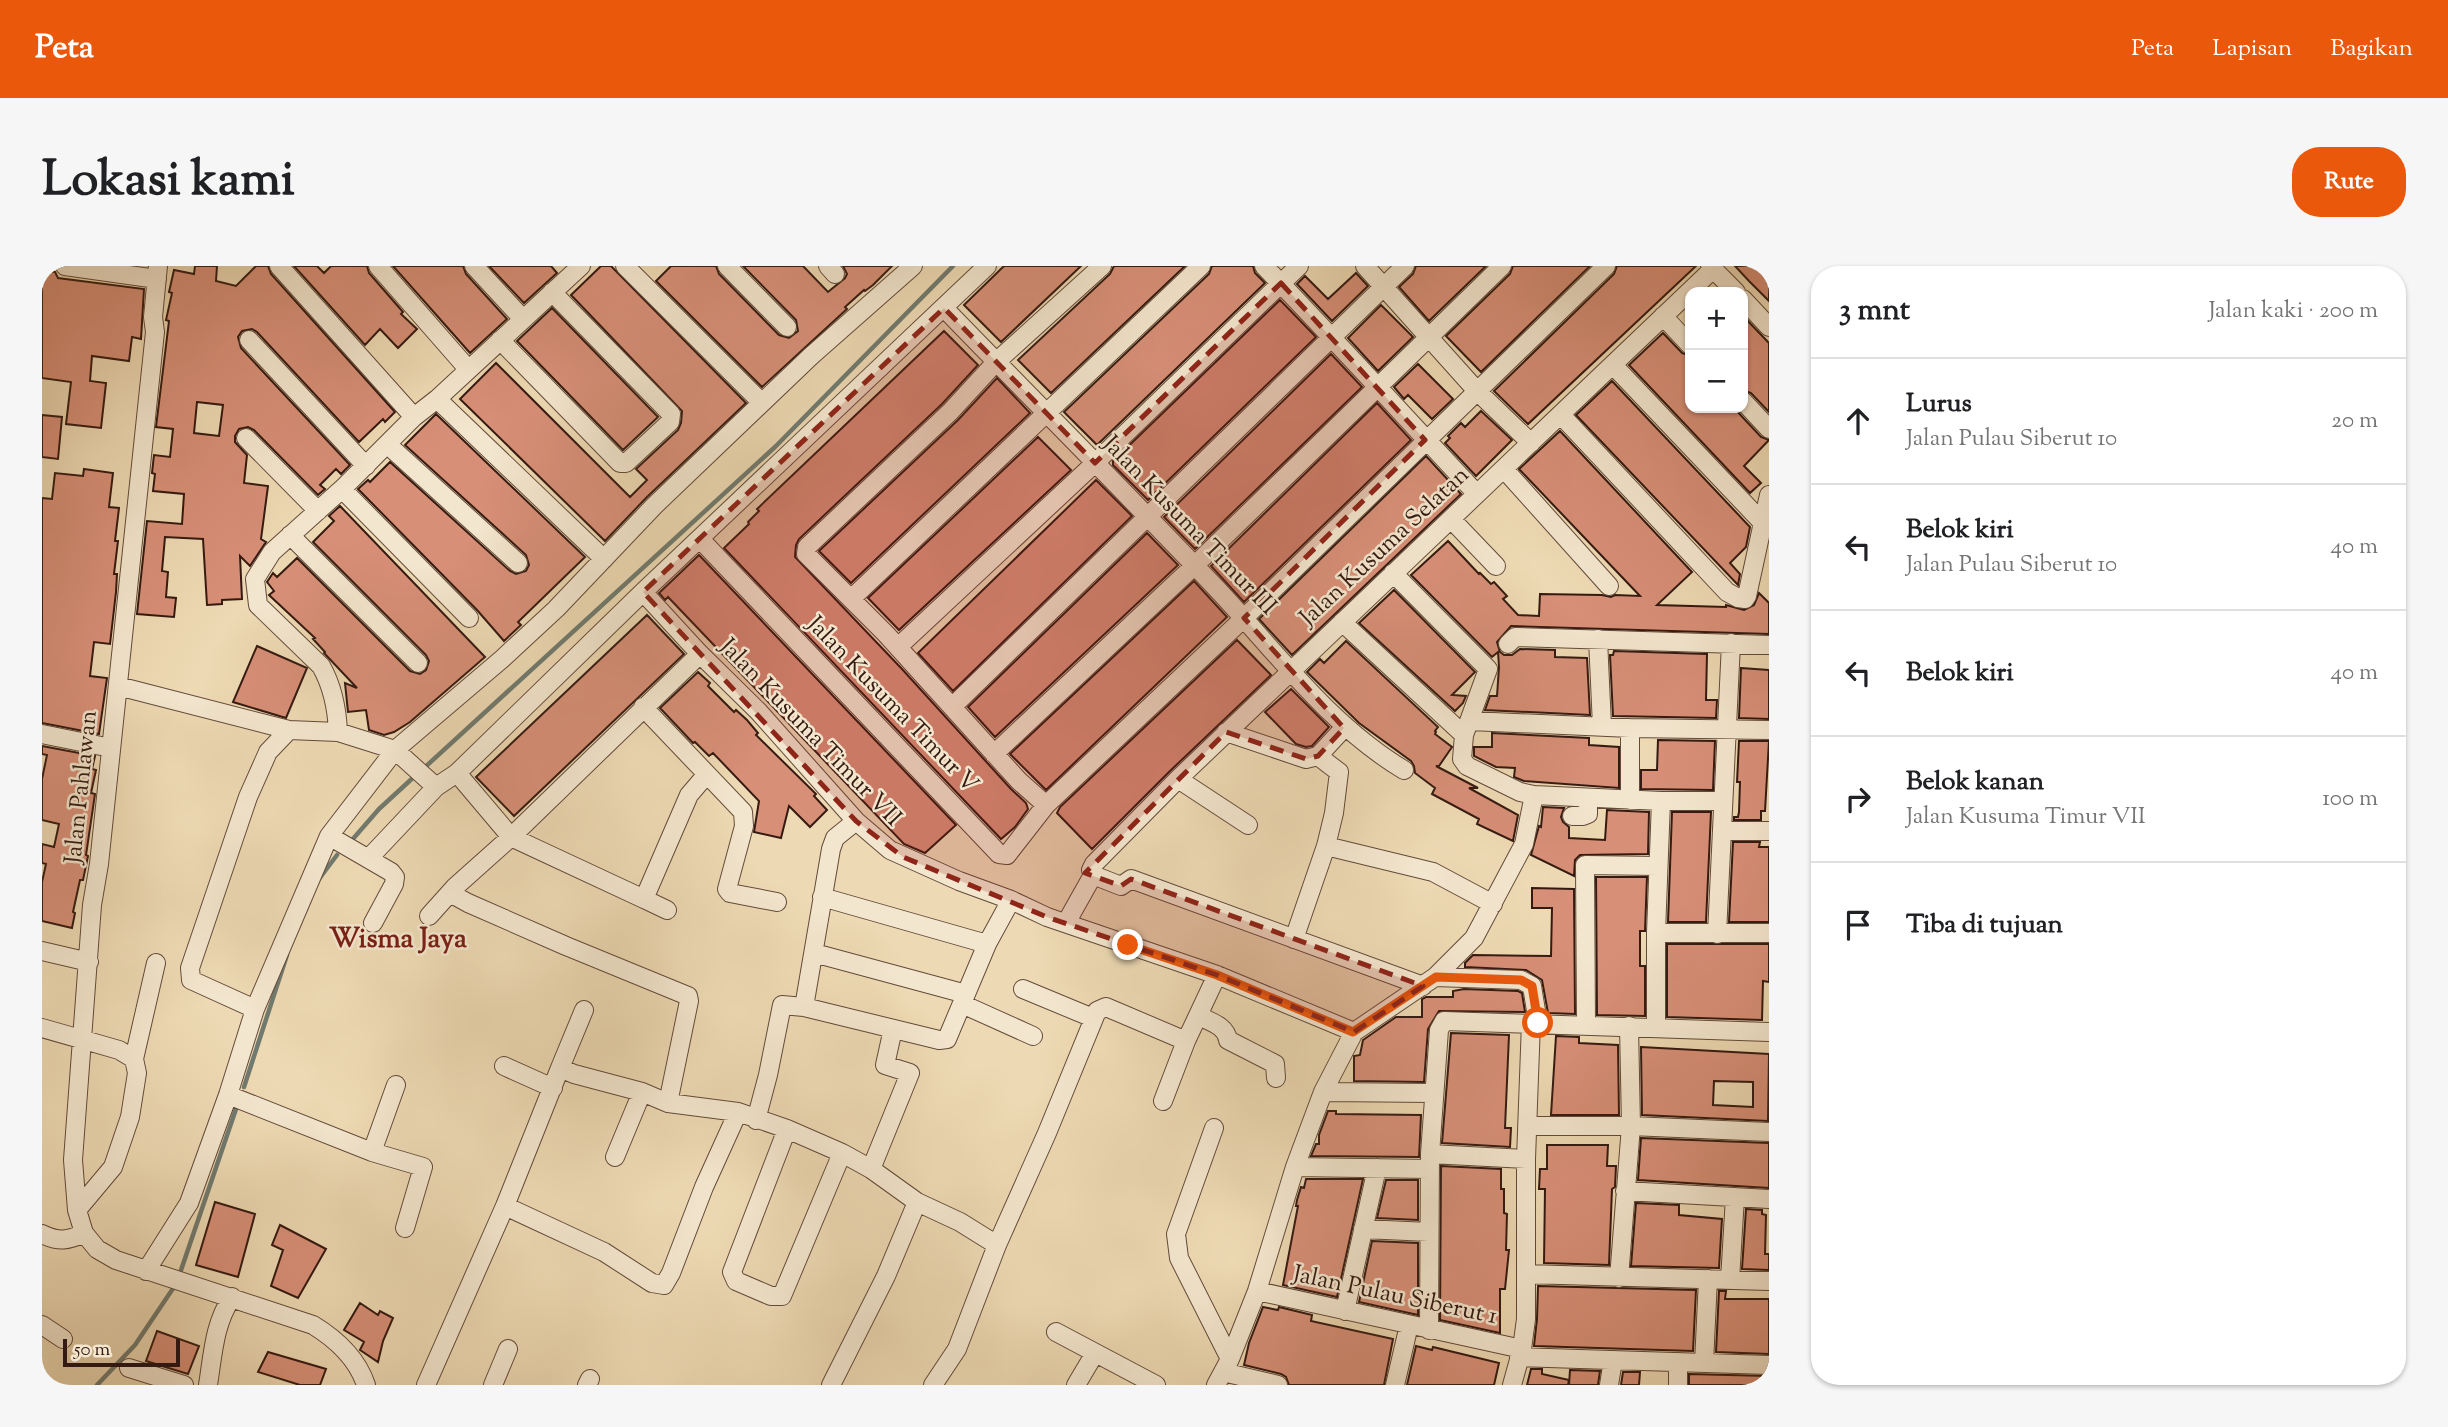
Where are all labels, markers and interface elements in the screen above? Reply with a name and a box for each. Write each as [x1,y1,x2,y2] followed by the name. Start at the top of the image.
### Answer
[35,25,94,73] text: Peta
[2131,32,2174,66] text: Peta
[2212,32,2292,66] text: Lapisan
[2330,32,2413,66] text: Bagikan
[42,147,295,217] text: Lokasi kami
[2292,147,2406,217] button: Rute
[1685,287,1748,413] map controls
[1685,287,1748,350] button: +
[1839,290,1910,333] text: 3 mnt
[2208,295,2378,328] text: Jalan kaki · 200 m
[1685,350,1748,413] button: −
[1906,386,1972,423] text: Lurus
[1839,402,1877,440] icon: ahead
[2331,405,2378,438] text: 20 m
[1906,423,2117,456] text: Jalan Pulau Siberut 10
[1093,427,1284,624] street label: Jalan Kusuma Timur III
[1291,459,1477,636] street label: Jalan Kusuma Selatan
[1906,512,2014,549] text: Belok kiri
[1839,528,1877,566] icon: left
[2331,531,2378,564] text: 40 m
[1906,549,2117,582] text: Jalan Pulau Siberut 10
[797,608,986,801] street label: Jalan Kusuma Timur V
[710,630,909,835] street label: Jalan Kusuma Timur VII
[1839,654,1877,692] icon: left
[1906,655,2014,692] text: Belok kiri
[2331,657,2378,690] text: 40 m
[57,709,107,867] street label: Jalan Pahlawan
[1906,764,2044,801] text: Belok kanan
[1839,780,1877,818] icon: right
[2322,783,2378,816] text: 100 m
[1906,801,2146,834] text: Jalan Kusuma Timur VII
[1839,906,1877,944] icon: arrive
[1906,907,2063,944] text: Tiba di tujuan
[329,920,467,960] district label: Wisma Jaya
[1112,929,1143,960] route end
[1522,1007,1553,1038] route start
[1288,1257,1500,1334] street label: Jalan Pulau Siberut 1
[63,1336,180,1368] scale bar
[74,1337,110,1364] text: 50 m

